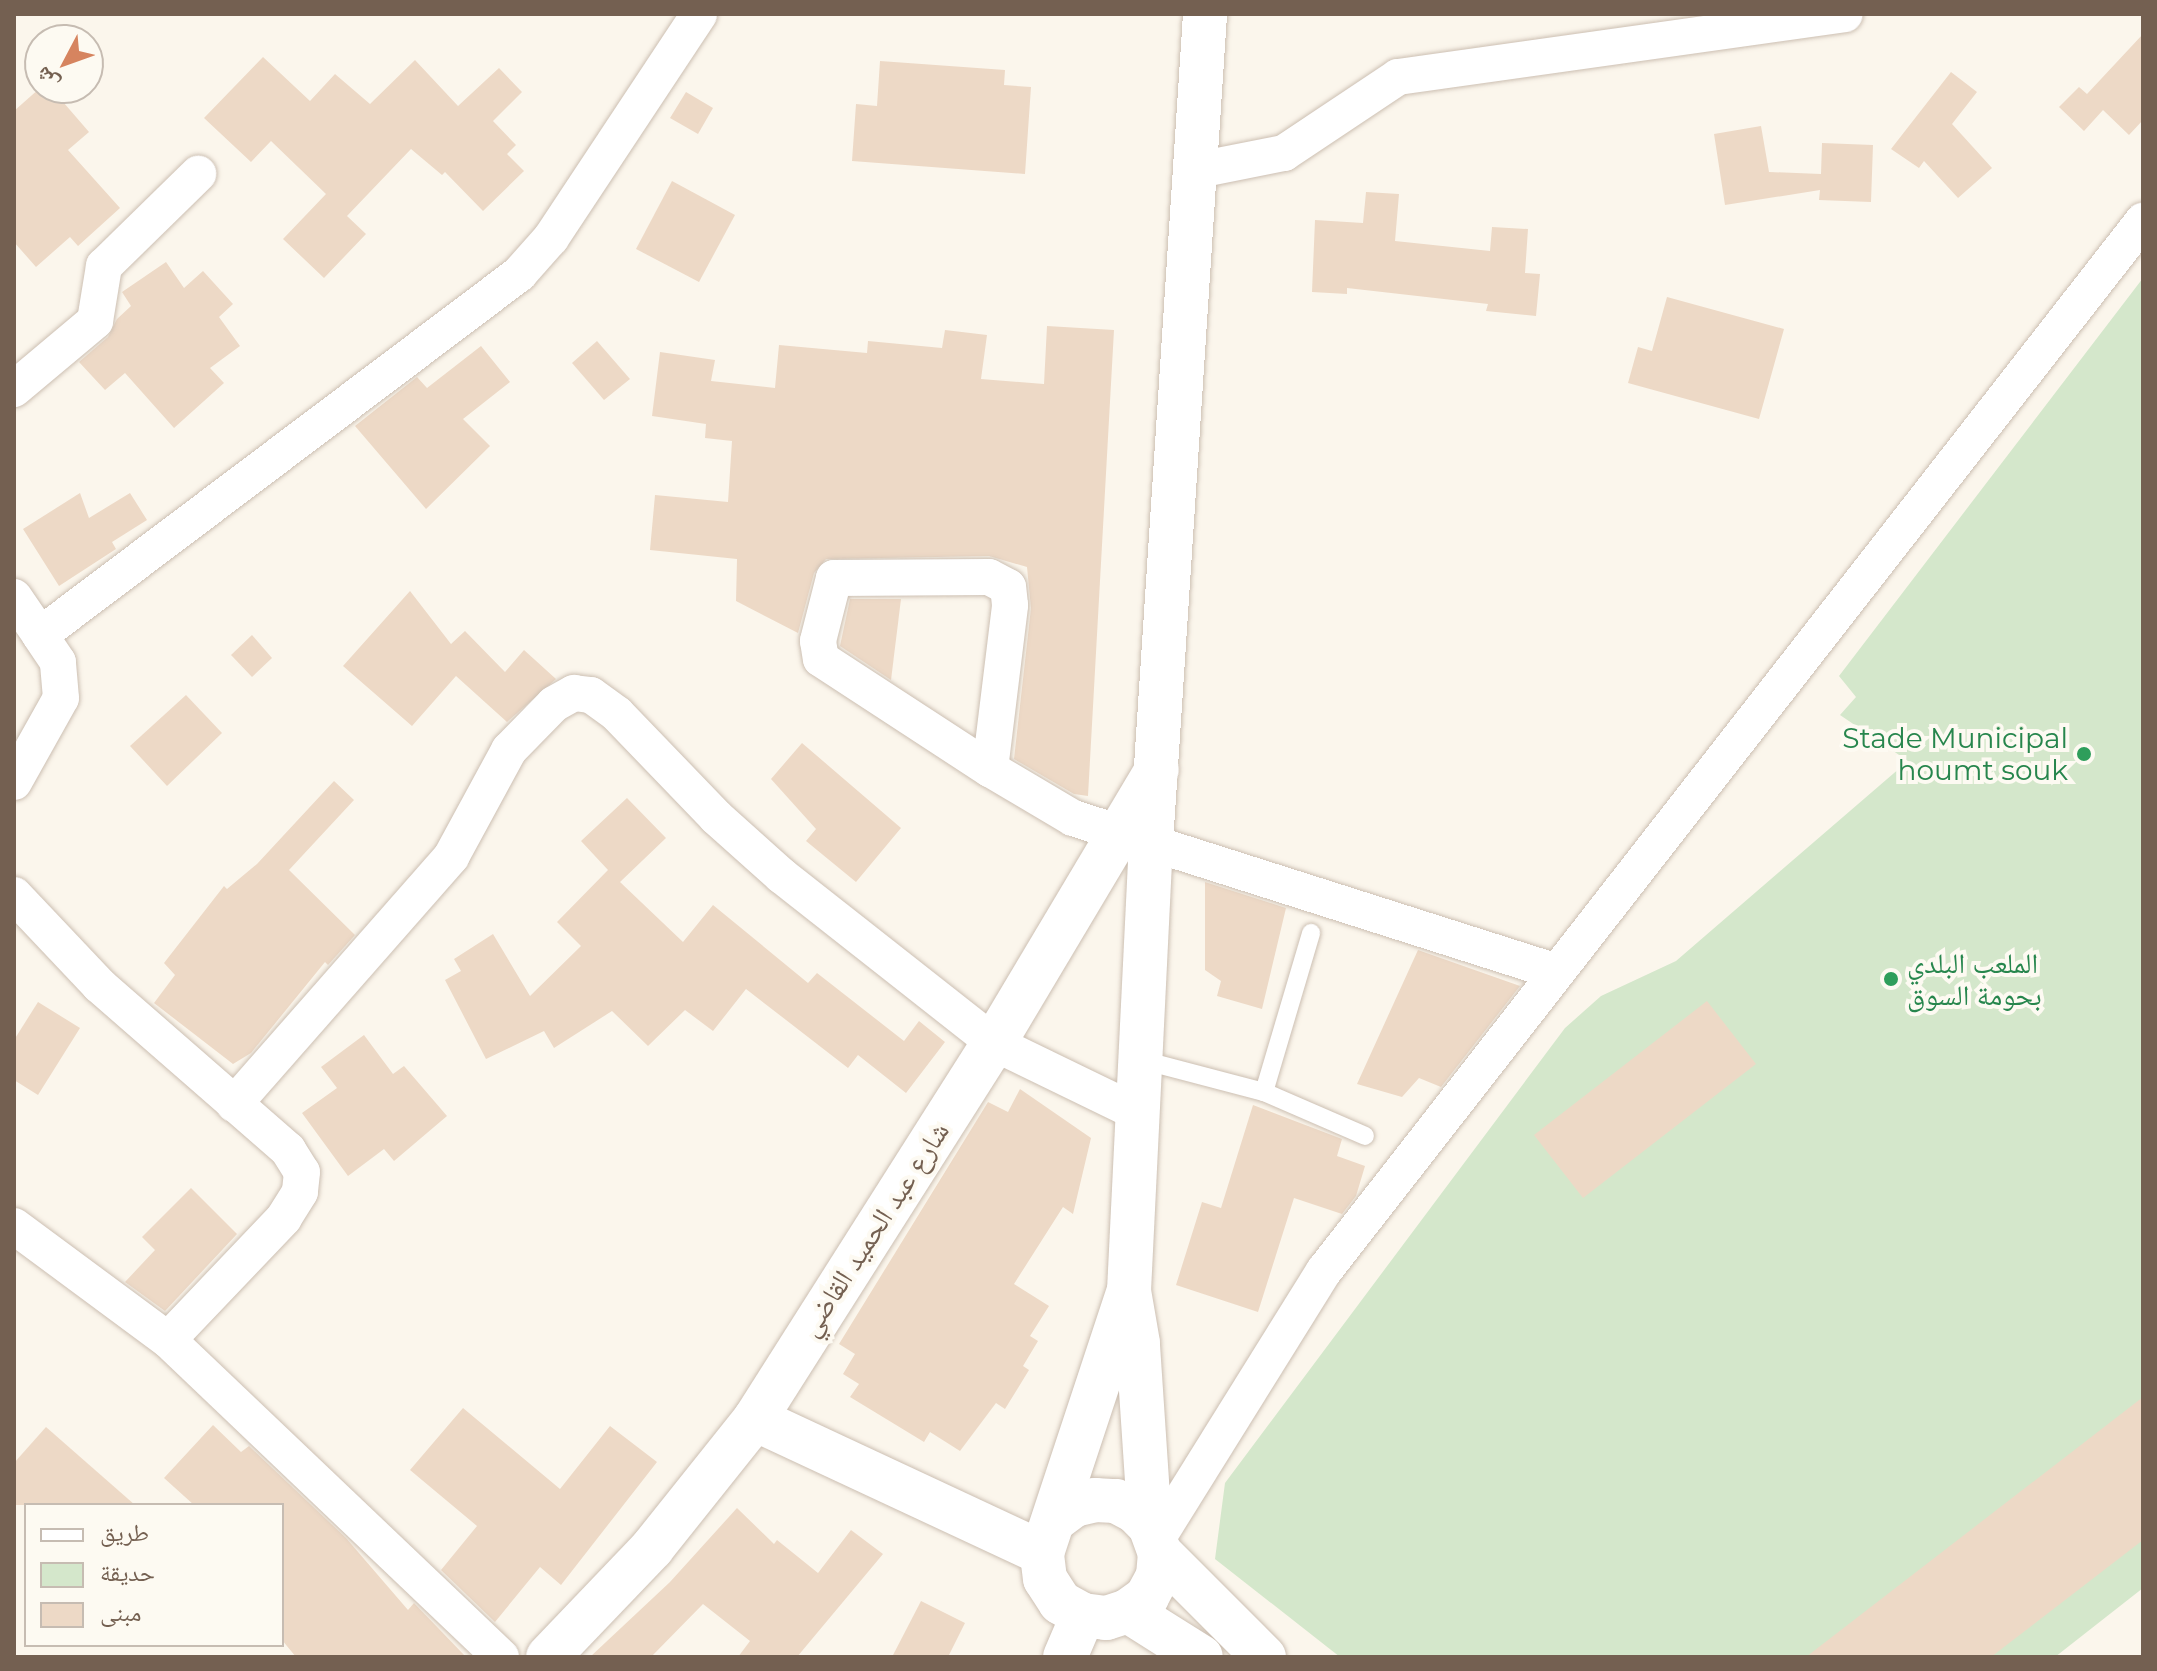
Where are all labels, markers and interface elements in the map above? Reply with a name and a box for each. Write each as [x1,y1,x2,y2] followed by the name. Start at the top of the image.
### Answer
[24,24,104,104] north arrow
[29,61,65,96] text: ش
[1842,721,2068,787] place label: Stade Municipal houmt souk
[2075,745,2093,763] marker: Stade Municipal houmt souk
[1907,946,2042,1012] place label: الملعب البلدي بحومة السوق
[1882,970,1900,988] marker: الملعب البلدي بحومة السوق
[792,1116,956,1342] street label: شارع عبد الحميد القاضي
[24,1503,284,1647] legend
[100,1518,149,1547] text: طريق
[100,1558,155,1587] text: حديقة
[100,1598,141,1627] text: مبنى

